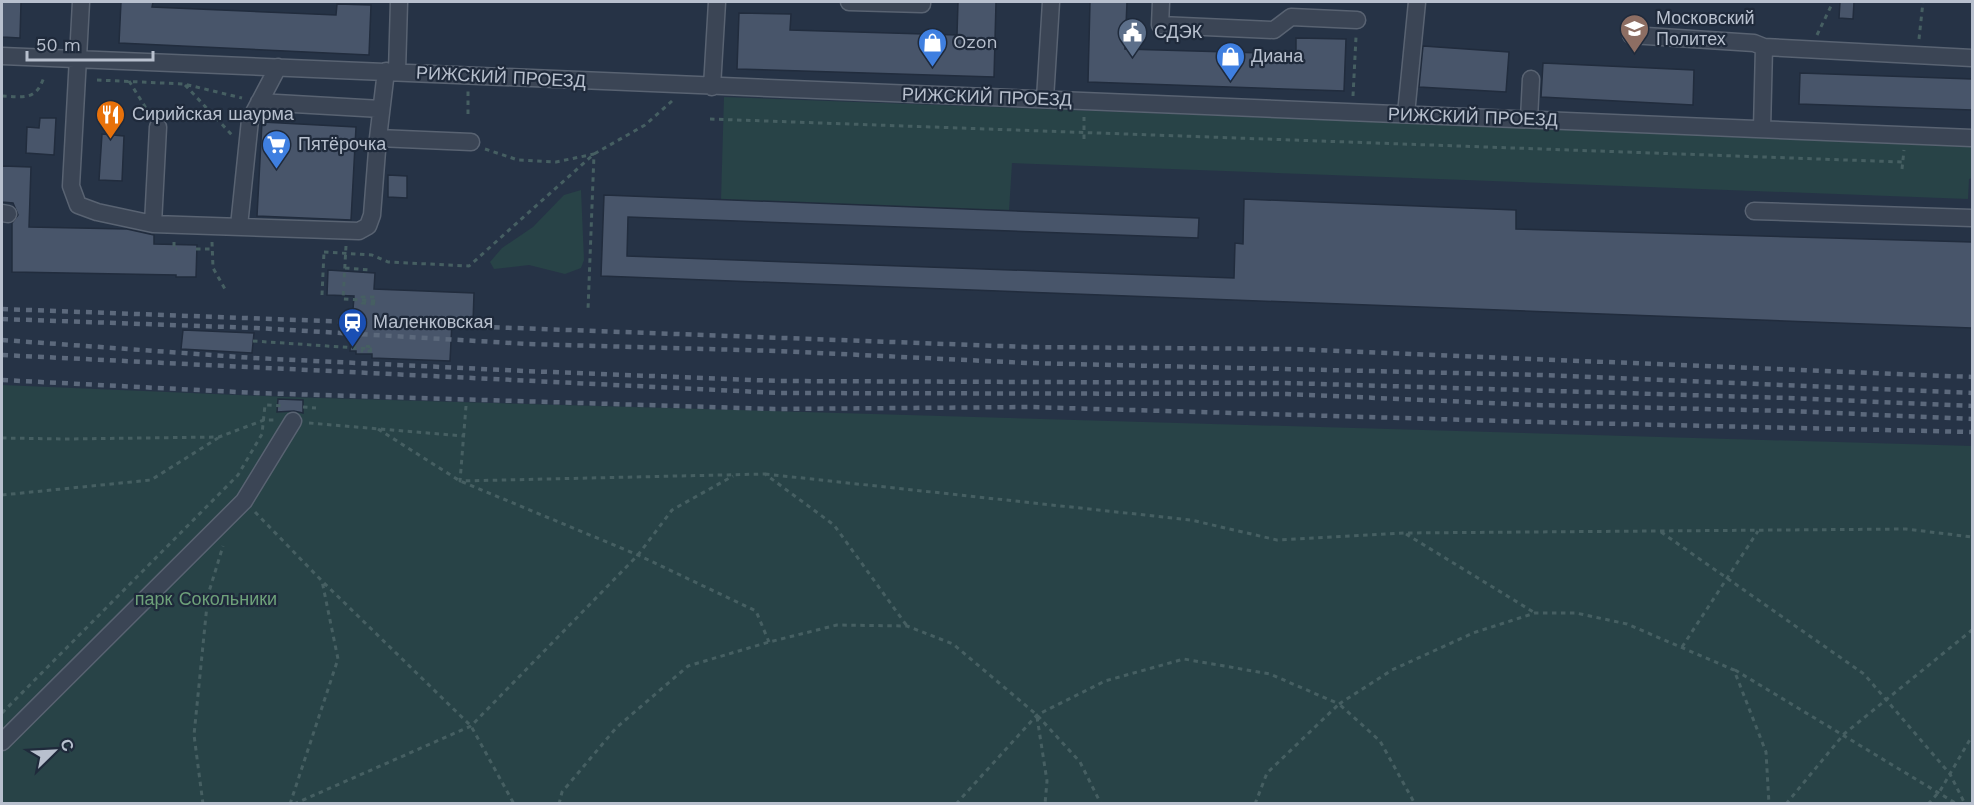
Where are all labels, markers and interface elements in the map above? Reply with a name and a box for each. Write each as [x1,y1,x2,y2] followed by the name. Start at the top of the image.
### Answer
[1656,7,1755,49] place label: Московский Политех
[1619,12,1651,54] school or university icon: Московский Политех
[1117,16,1149,58] public building icon: СДЭК
[1154,21,1203,42] place label: СДЭК
[27,24,153,62] scale bar
[916,26,948,68] shop icon: Ozon
[953,31,998,52] place label: Ozon
[36,34,81,55] text: 50 m
[1214,40,1246,82] shop icon: Диана
[1251,45,1304,66] place label: Диана
[416,62,587,91] street label: РИЖСКИЙ ПРОЕЗД
[902,83,1072,110] street label: РИЖСКИЙ ПРОЕЗД
[95,98,127,140] restaurant icon: Сирийская шаурма
[132,103,295,124] place label: Сирийская шаурма
[1388,103,1558,130] street label: РИЖСКИЙ ПРОЕЗД
[261,128,293,170] supermarket icon: Пятёрочка
[298,133,387,154] place label: Пятёрочка
[336,306,368,348] station icon: Маленковская
[373,311,493,332] place label: Маленковская
[135,588,277,609] park label: парк Сокольники
[24,721,84,781] north arrow
[56,736,78,755] text: С

